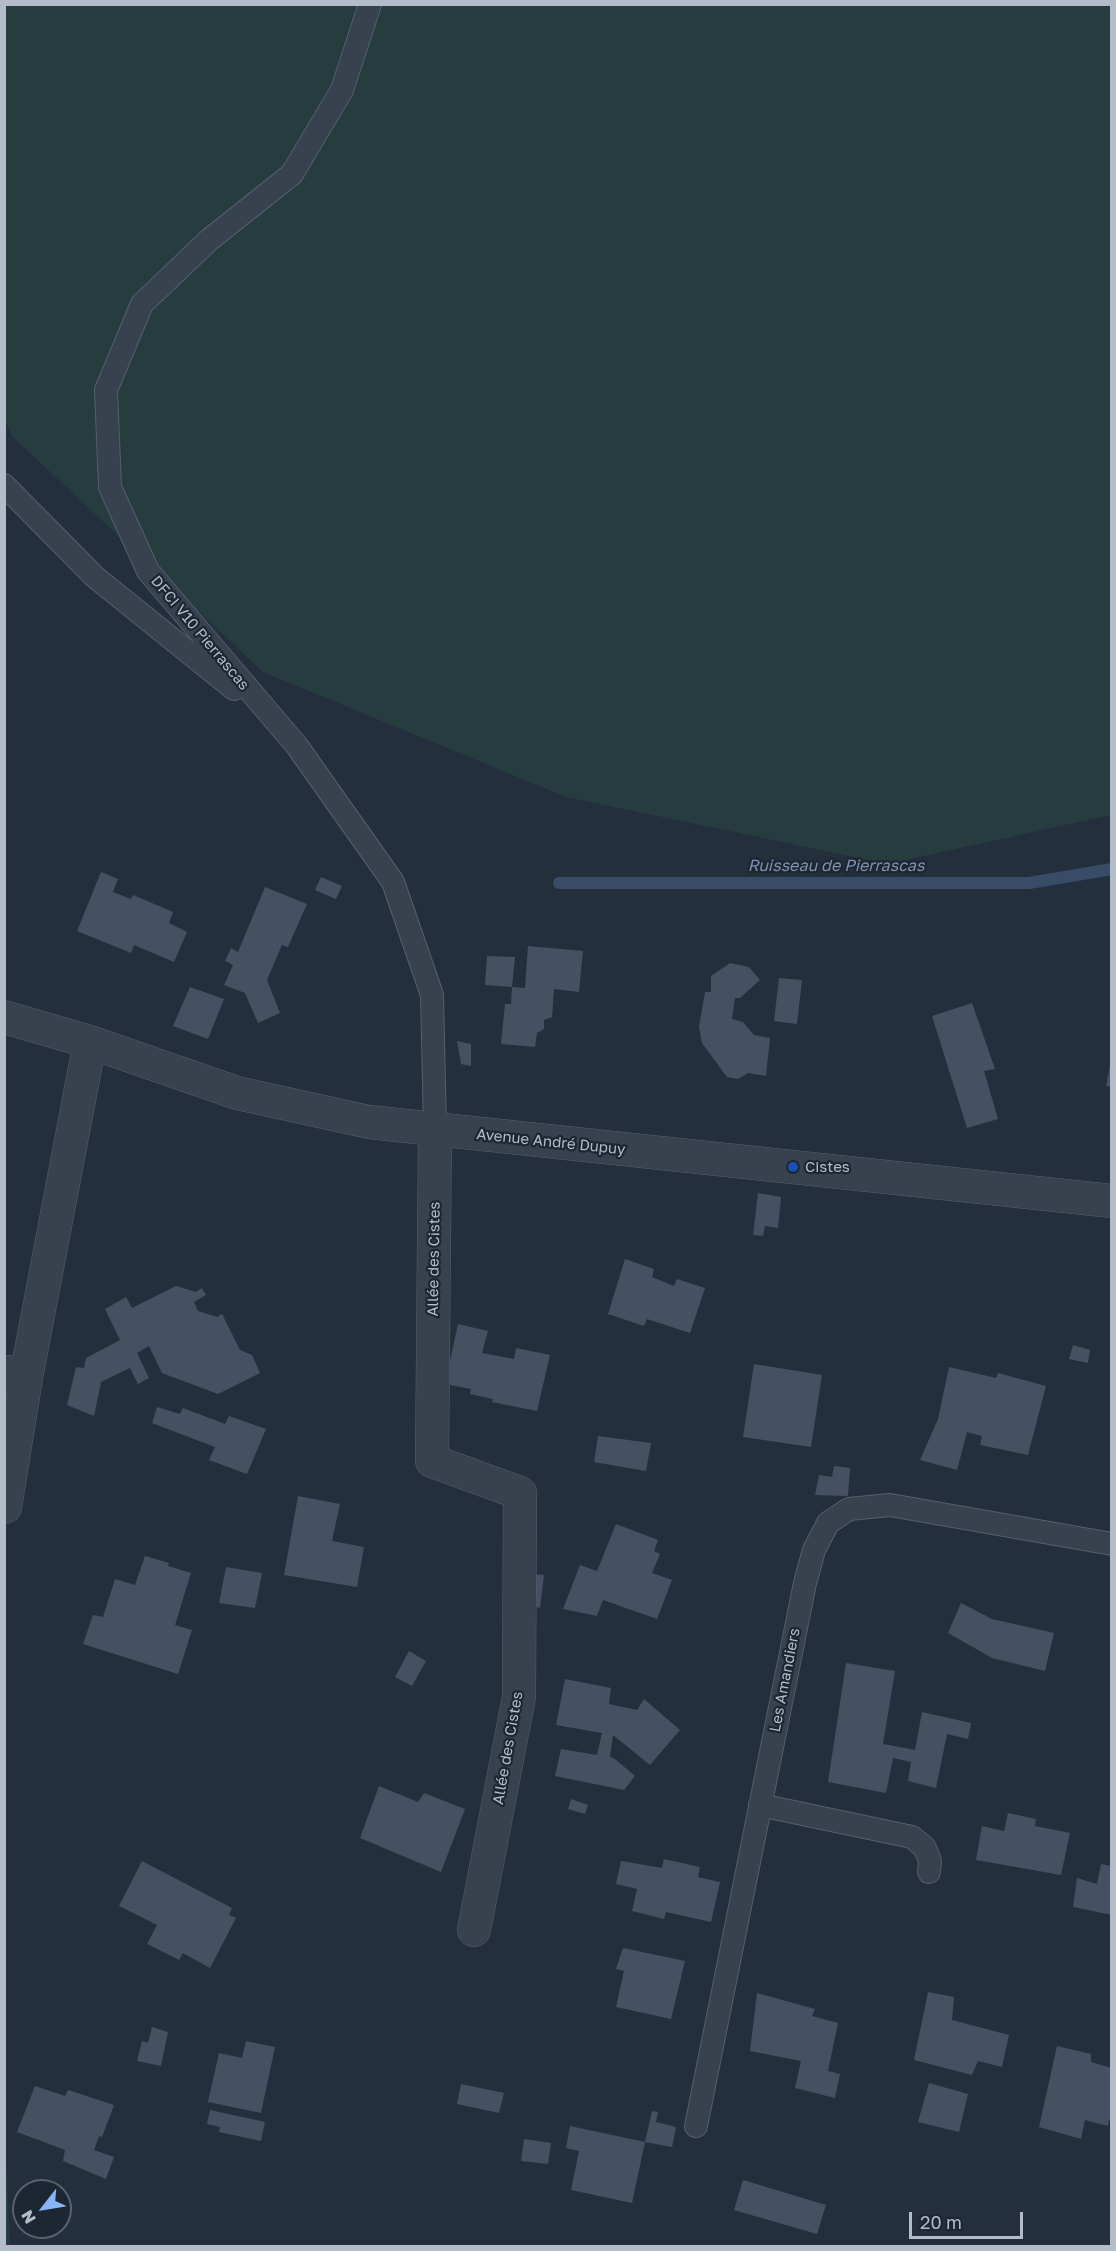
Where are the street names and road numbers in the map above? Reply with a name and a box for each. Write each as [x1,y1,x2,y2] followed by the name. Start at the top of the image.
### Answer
[147,572,253,694] street label: DFCI V10 Pierrascas
[476,1125,626,1159] street label: Avenue André Dupuy
[424,1201,444,1317] street label: Allée des Cistes
[766,1626,804,1734] street label: Les Amandiers
[489,1690,527,1806] street label: Allée des Cistes

